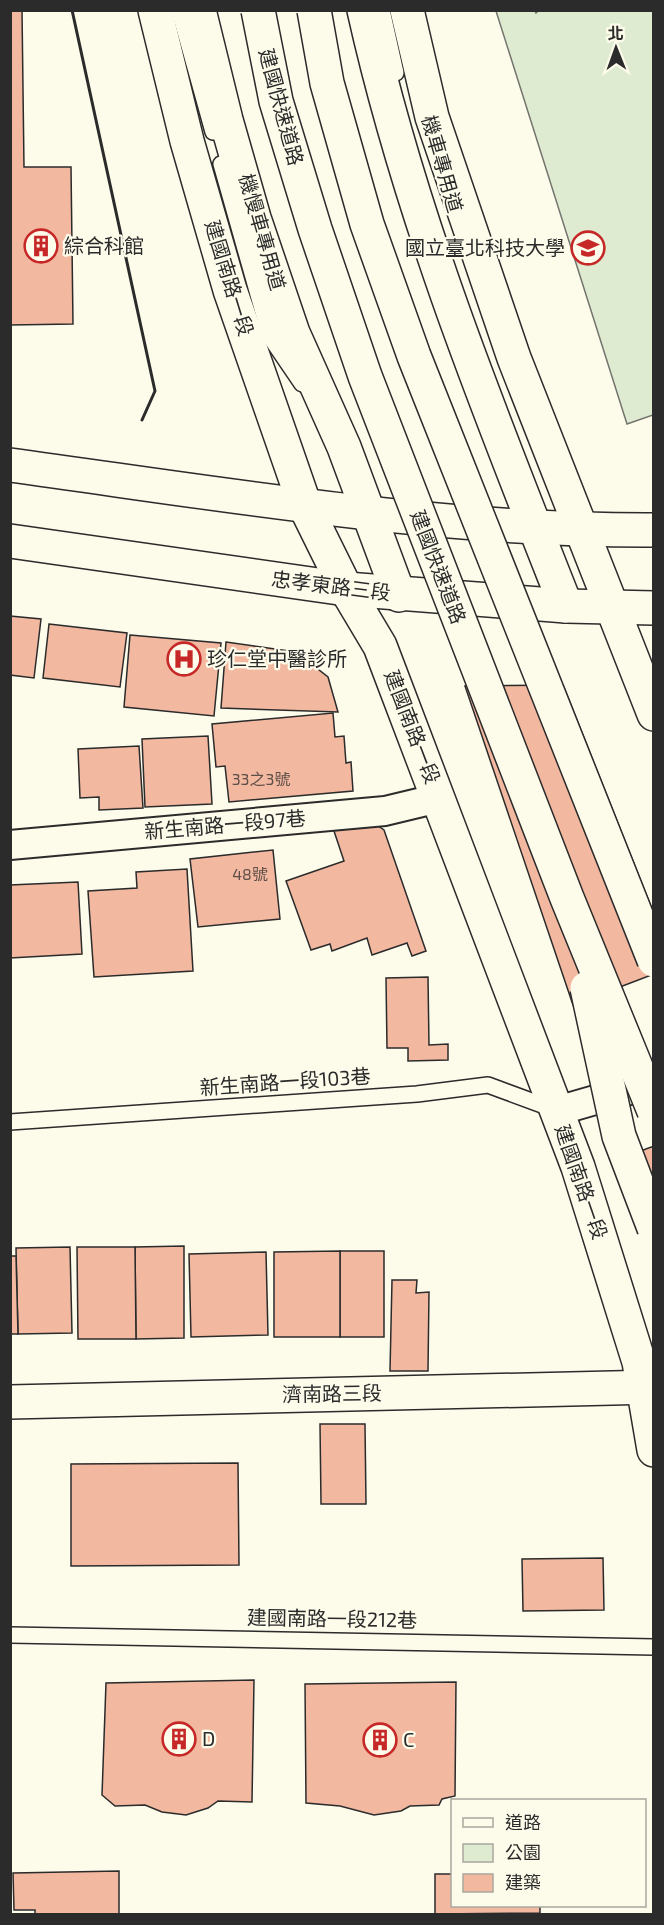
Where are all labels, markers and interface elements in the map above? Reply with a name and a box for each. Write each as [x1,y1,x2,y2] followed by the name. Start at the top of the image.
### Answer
[586,18,646,78] north arrow
[608,23,624,42] text: 北
[255,46,309,168] street label: 建國快速道路
[418,112,468,215] street label: 機車專用道
[235,171,291,293] street label: 機慢車專用道
[201,217,259,339] street label: 建國南路一段
[23,228,59,264] building icon: 綜合科館
[570,230,606,266] school or university icon: 國立臺北科技大學
[64,233,144,257] place label: 綜合科館
[405,235,565,259] place label: 國立臺北科技大學
[406,506,472,627] street label: 建國快速道路
[270,566,392,604] street label: 忠孝東路三段
[166,641,202,677] hospital icon: 珍仁堂中醫診所
[207,646,347,670] place label: 珍仁堂中醫診所
[380,666,446,787] street label: 建國南路一段
[232,769,290,788] house number: 33之3號
[143,805,306,843] street label: 新生南路一段97巷
[232,864,268,883] house number: 48號
[199,1063,371,1099] street label: 新生南路一段103巷
[551,1121,613,1242] street label: 建國南路一段
[282,1380,382,1406] street label: 濟南路三段
[247,1605,417,1631] street label: 建國南路一段212巷
[161,1721,197,1757] building icon: D
[362,1722,398,1758] building icon: C
[202,1726,215,1750] place label: D
[403,1727,414,1751] place label: C
[451,1799,646,1907] legend
[505,1811,541,1833] text: 道路
[505,1841,541,1863] text: 公園
[505,1871,541,1893] text: 建築

